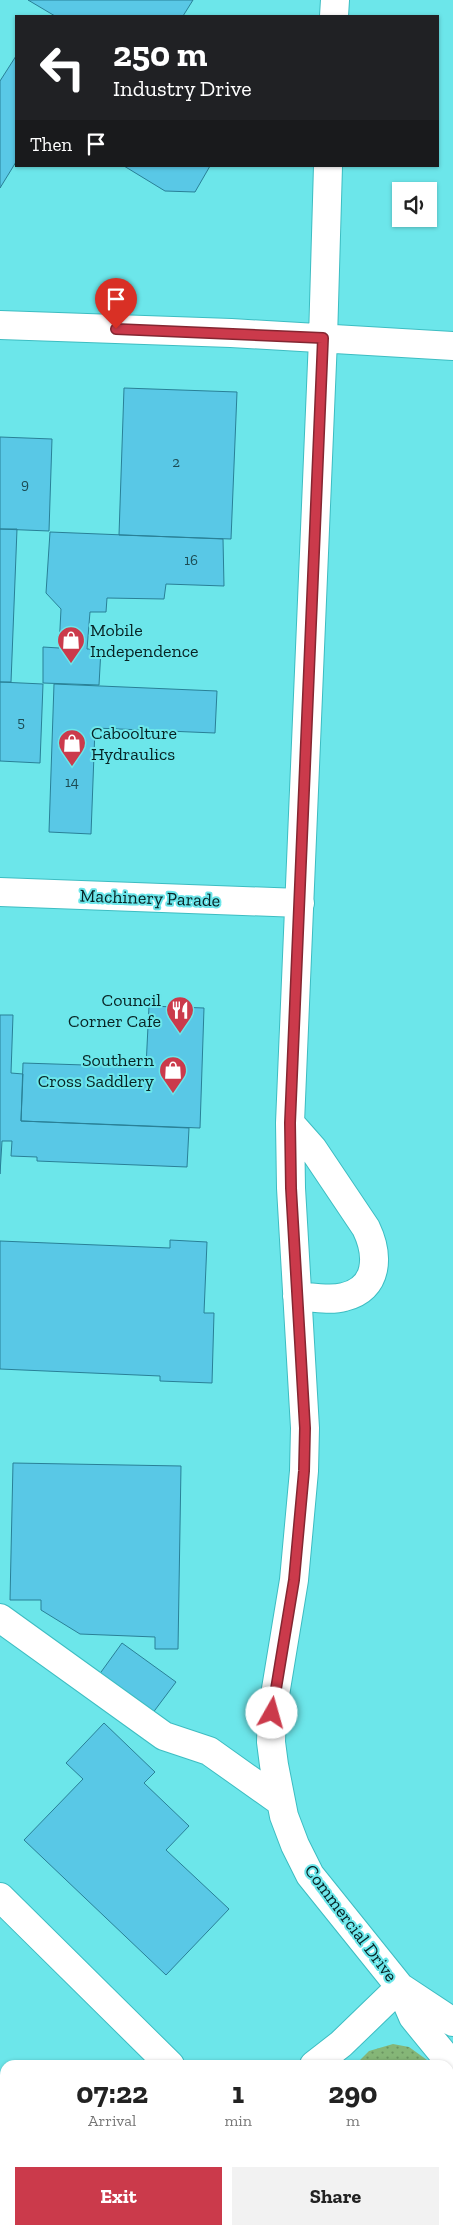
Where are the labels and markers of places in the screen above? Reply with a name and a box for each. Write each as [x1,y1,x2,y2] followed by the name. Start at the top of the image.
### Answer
[95,278,137,329] pin
[90,619,199,662] place label: Mobile Independence
[56,625,86,664] shop icon: Mobile Independence
[91,722,177,765] place label: Caboolture Hydraulics
[57,728,87,767] shop icon: Caboolture Hydraulics
[68,989,161,1032] place label: Council Corner Cafe
[165,995,195,1034] restaurant icon: Council Corner Cafe
[38,1049,155,1092] place label: Southern Cross Saddlery
[158,1055,188,1094] shop icon: Southern Cross Saddlery

